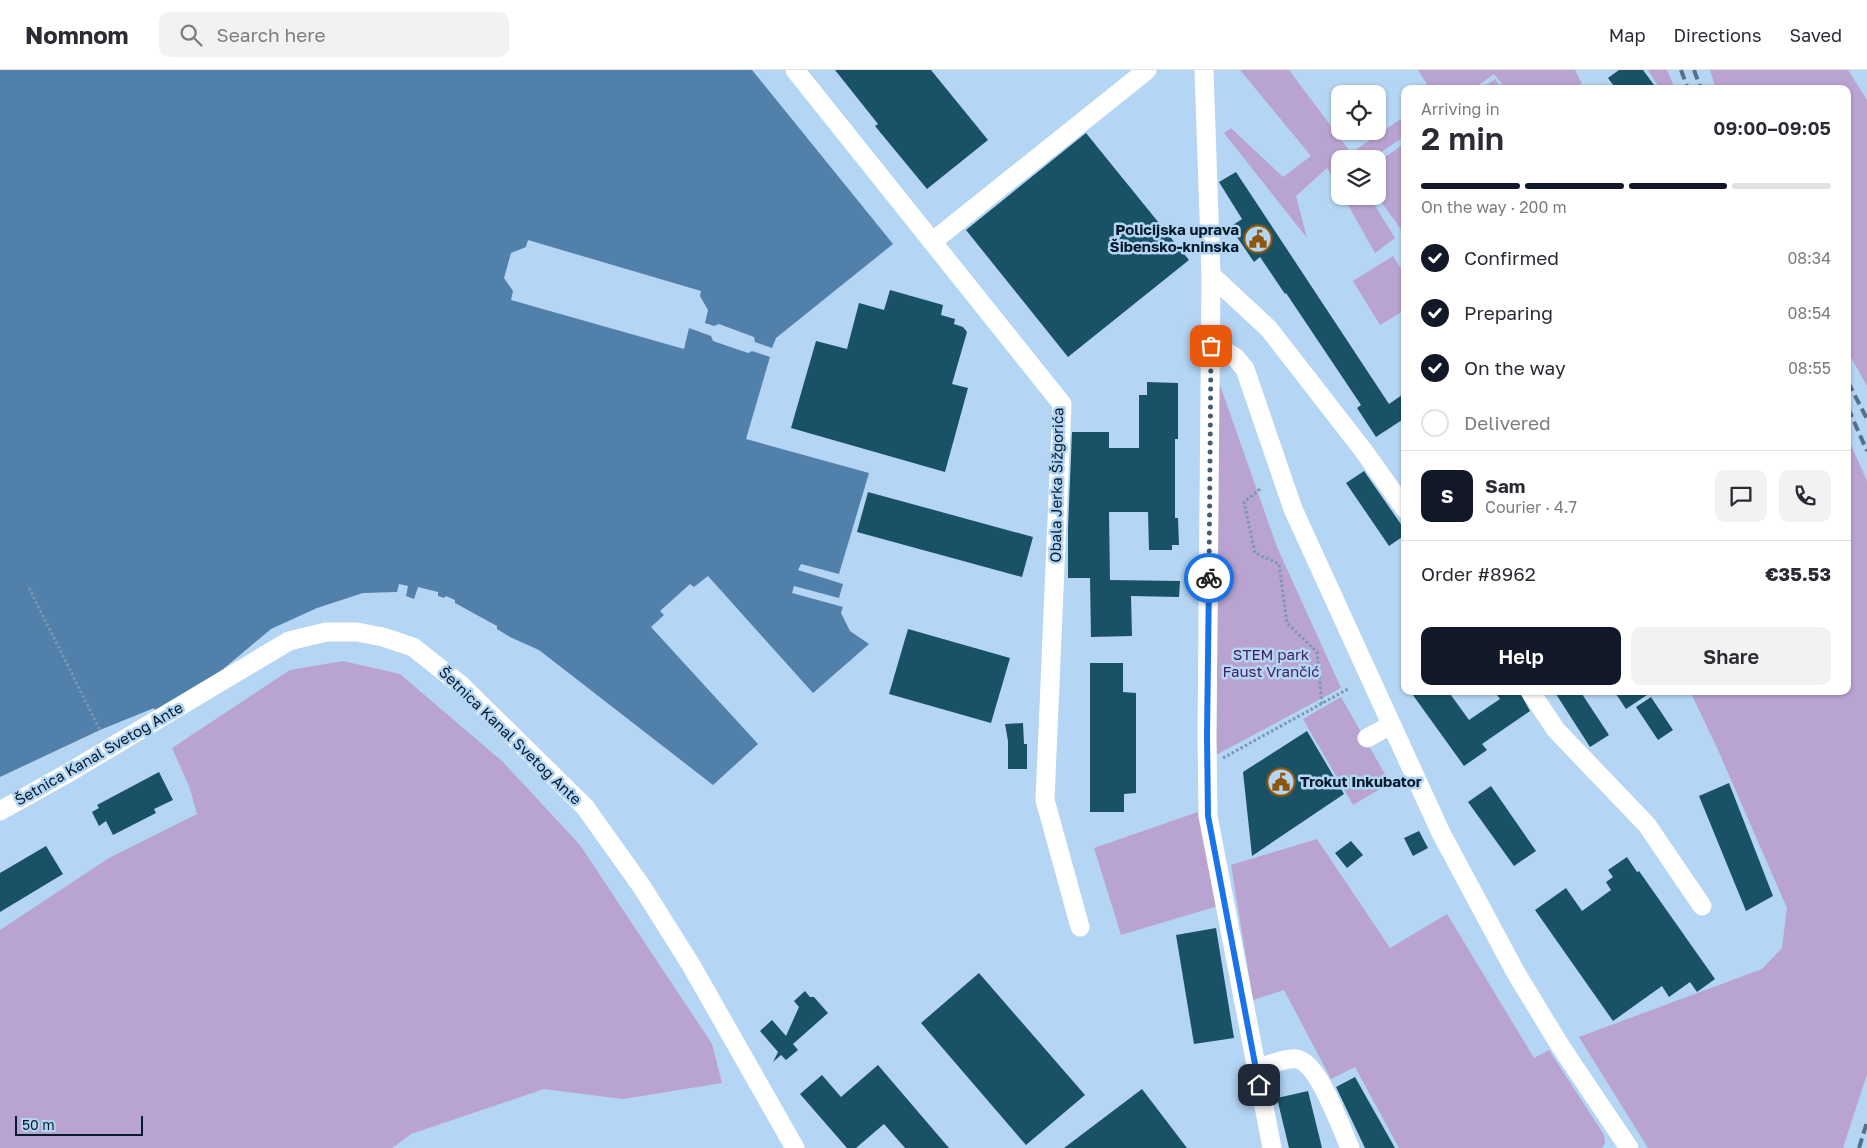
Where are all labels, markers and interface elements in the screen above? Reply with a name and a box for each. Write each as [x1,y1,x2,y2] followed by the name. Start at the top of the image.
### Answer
[159,12,509,57] search box
[25,20,129,49] text: Nomnom
[177,21,205,49] icon: search
[217,23,325,46] text: Search here
[1609,24,1645,46] text: Map
[1673,24,1761,46] text: Directions
[1789,24,1842,46] text: Saved
[1331,85,1386,205] map controls
[1331,85,1386,140] button: locate
[1421,99,1500,119] text: Arriving in
[1713,116,1831,139] text: 09:00–09:05
[1421,119,1504,157] text: 2 min
[1331,150,1386,205] button: layers
[1421,197,1567,217] text: On the way · 200 m
[1110,220,1239,255] place label: Policijska uprava Šibensko-kninska
[1243,224,1273,254] public building icon: Policijska uprava Šibensko-kninska
[1421,244,1449,272] icon: check
[1464,246,1559,269] text: Confirmed
[1787,248,1831,268] text: 08:34
[1421,299,1449,327] icon: check
[1464,301,1553,324] text: Preparing
[1787,303,1831,323] text: 08:54
[1190,325,1232,367] pin
[1197,332,1225,360] icon: bag
[1421,354,1449,382] icon: check
[1464,356,1566,379] text: On the way
[1788,358,1831,378] text: 08:55
[1046,407,1066,563] street label: Obala Jerka Šižgorića
[1464,411,1551,434] text: Delivered
[1715,470,1767,522] button: chat
[1779,470,1831,522] button: phone
[1485,474,1525,497] text: Sam
[1441,484,1453,507] text: S
[1485,497,1577,517] text: Courier · 4.7
[1184,553,1234,603] courier
[1421,562,1536,585] text: Order #8962
[1765,562,1831,585] text: €35.53
[1195,564,1223,592] icon: bike
[1421,627,1621,685] button: Help
[1631,627,1831,685] button: Share
[1222,645,1320,680] park label: STEM park Faust Vrančić
[436,662,586,808] street label: Šetnica Kanal Svetog Ante
[11,697,186,809] street label: Šetnica Kanal Svetog Ante
[1266,767,1296,797] public building icon: Trokut Inkubator
[1300,772,1422,790] place label: Trokut Inkubator
[1238,1064,1280,1106] pin
[1245,1071,1273,1099] icon: home
[15,1113,142,1136] scale bar
[22,1116,55,1133] text: 50 m

